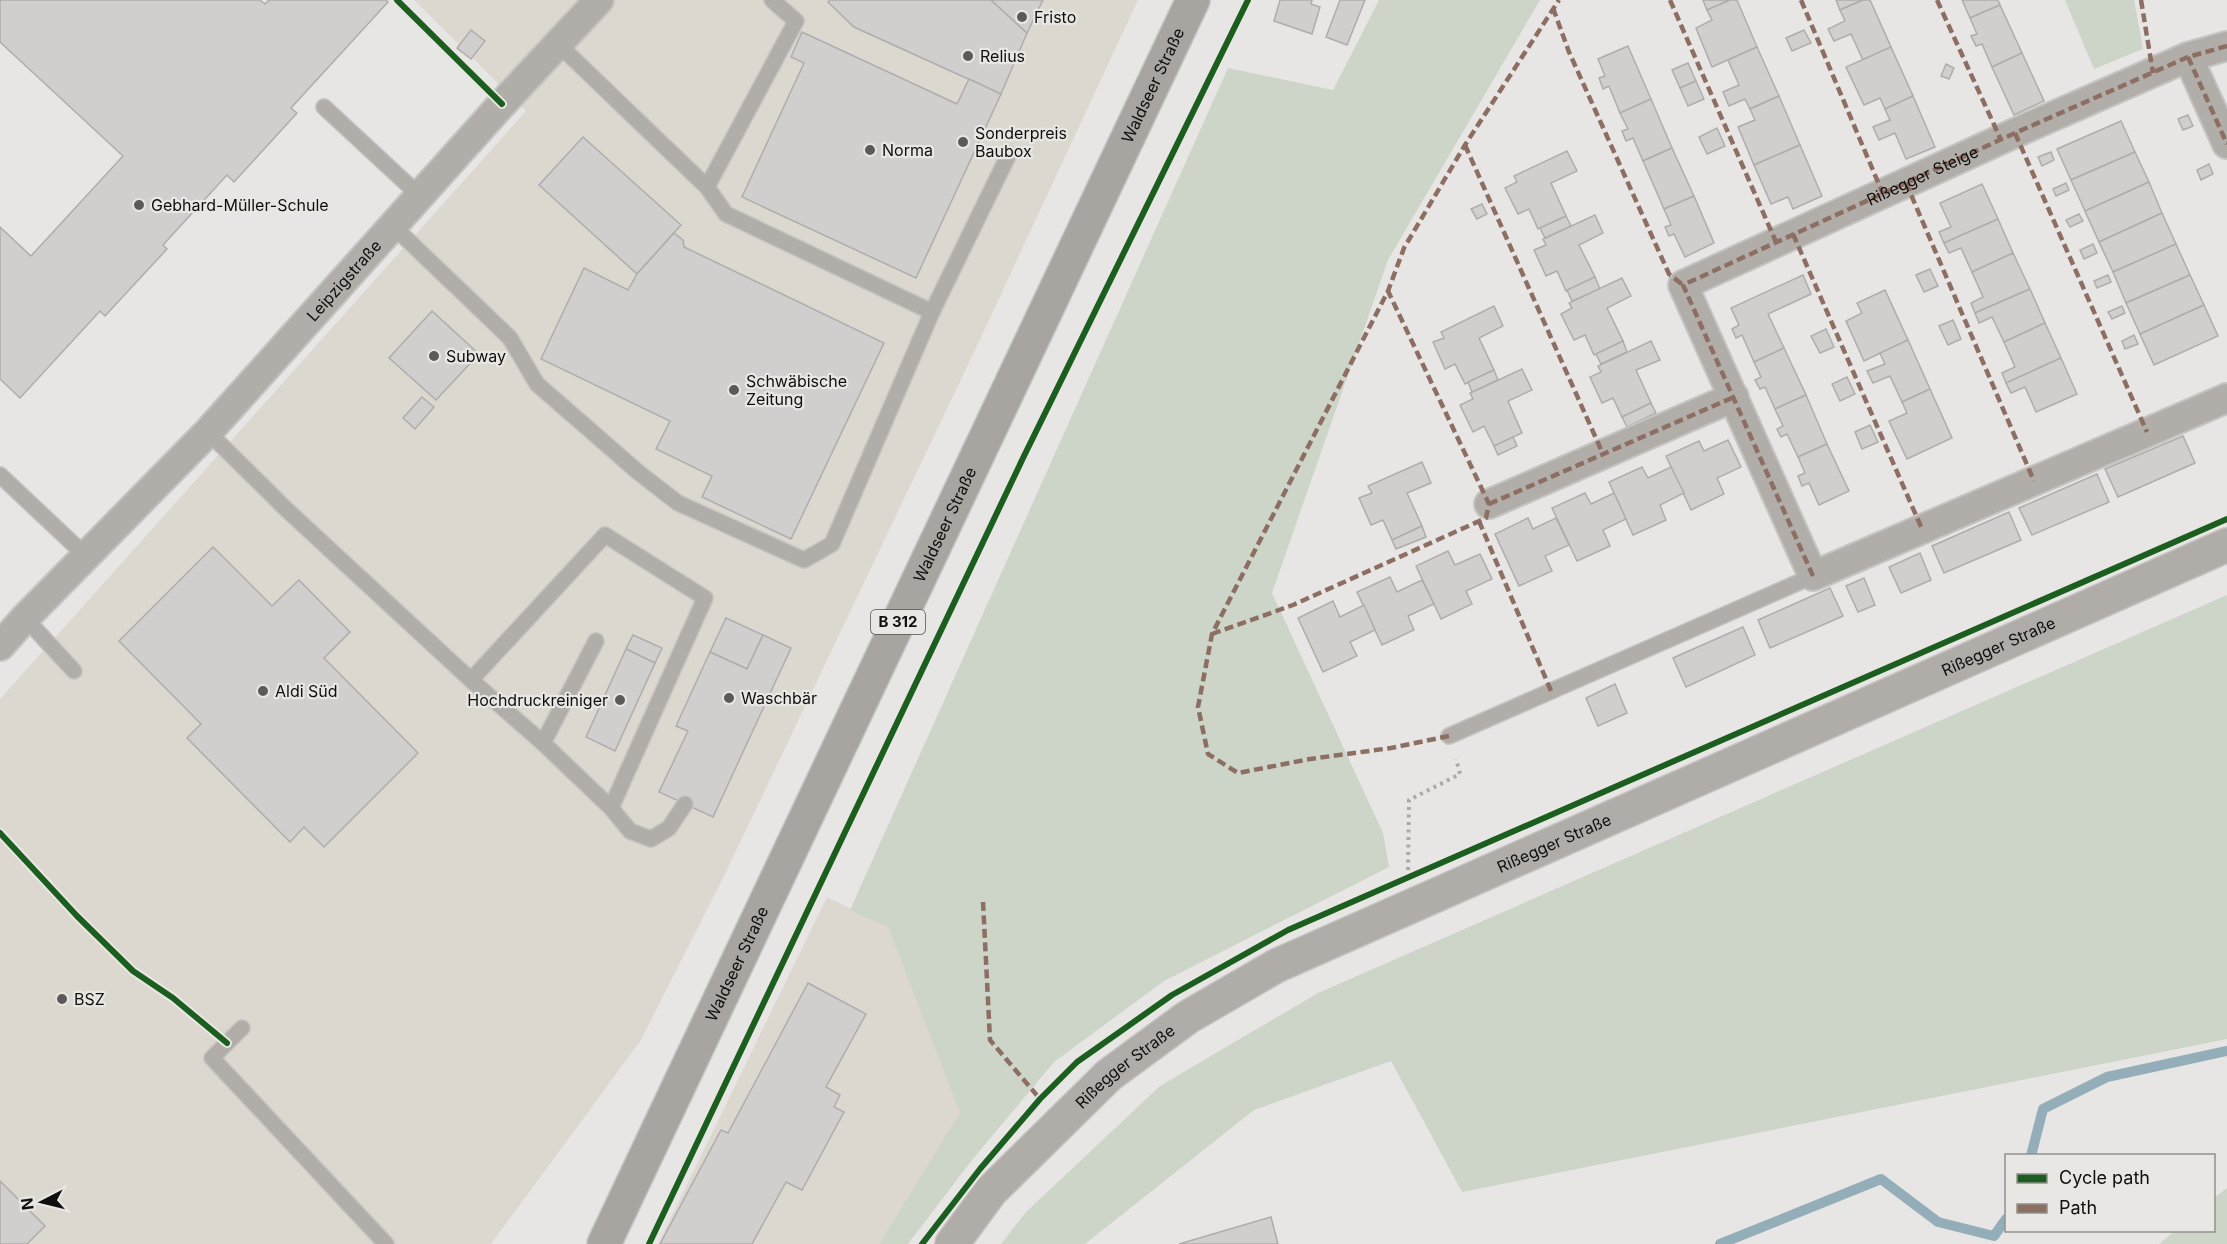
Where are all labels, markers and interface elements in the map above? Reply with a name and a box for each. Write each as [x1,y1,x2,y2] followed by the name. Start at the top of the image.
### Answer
[1034,7,1076,27] place label: Fristo
[1015,10,1029,24] marker: Fristo
[1117,25,1188,146] street label: Waldseer Straße
[980,46,1025,66] place label: Relius
[961,49,975,63] marker: Relius
[975,123,1067,161] place label: Sonderpreis Baubox
[956,135,970,149] marker: Sonderpreis Baubox
[882,140,933,160] place label: Norma
[1863,141,1981,210] street label: Rißegger Steige
[863,143,877,157] marker: Norma
[151,195,329,215] place label: Gebhard-Müller-Schule
[132,198,146,212] marker: Gebhard-Müller-Schule
[302,236,385,325] street label: Leipzigstraße
[446,346,506,366] place label: Subway
[427,349,441,363] marker: Subway
[746,371,847,409] place label: Schwäbische Zeitung
[727,383,741,397] marker: Schwäbische Zeitung
[909,464,980,585] street label: Waldseer Straße
[871,610,925,634] road number: B 312
[1938,612,2058,680] street label: Rißegger Straße
[275,681,338,701] place label: Aldi Süd
[256,684,270,698] marker: Aldi Süd
[741,688,817,708] place label: Waschbär
[467,690,608,710] place label: Hochdruckreiniger
[722,691,736,705] marker: Waschbär
[613,693,627,707] marker: Hochdruckreiniger
[1494,809,1614,877] street label: Rißegger Straße
[701,903,772,1025] street label: Waldseer Straße
[74,989,105,1009] place label: BSZ
[55,992,69,1006] marker: BSZ
[1071,1020,1179,1113] street label: Rißegger Straße
[2005,1154,2215,1232] legend
[2059,1167,2150,1188] text: Cycle path
[12,1172,72,1232] north arrow
[16,1197,38,1211] text: N
[2059,1197,2097,1218] text: Path

